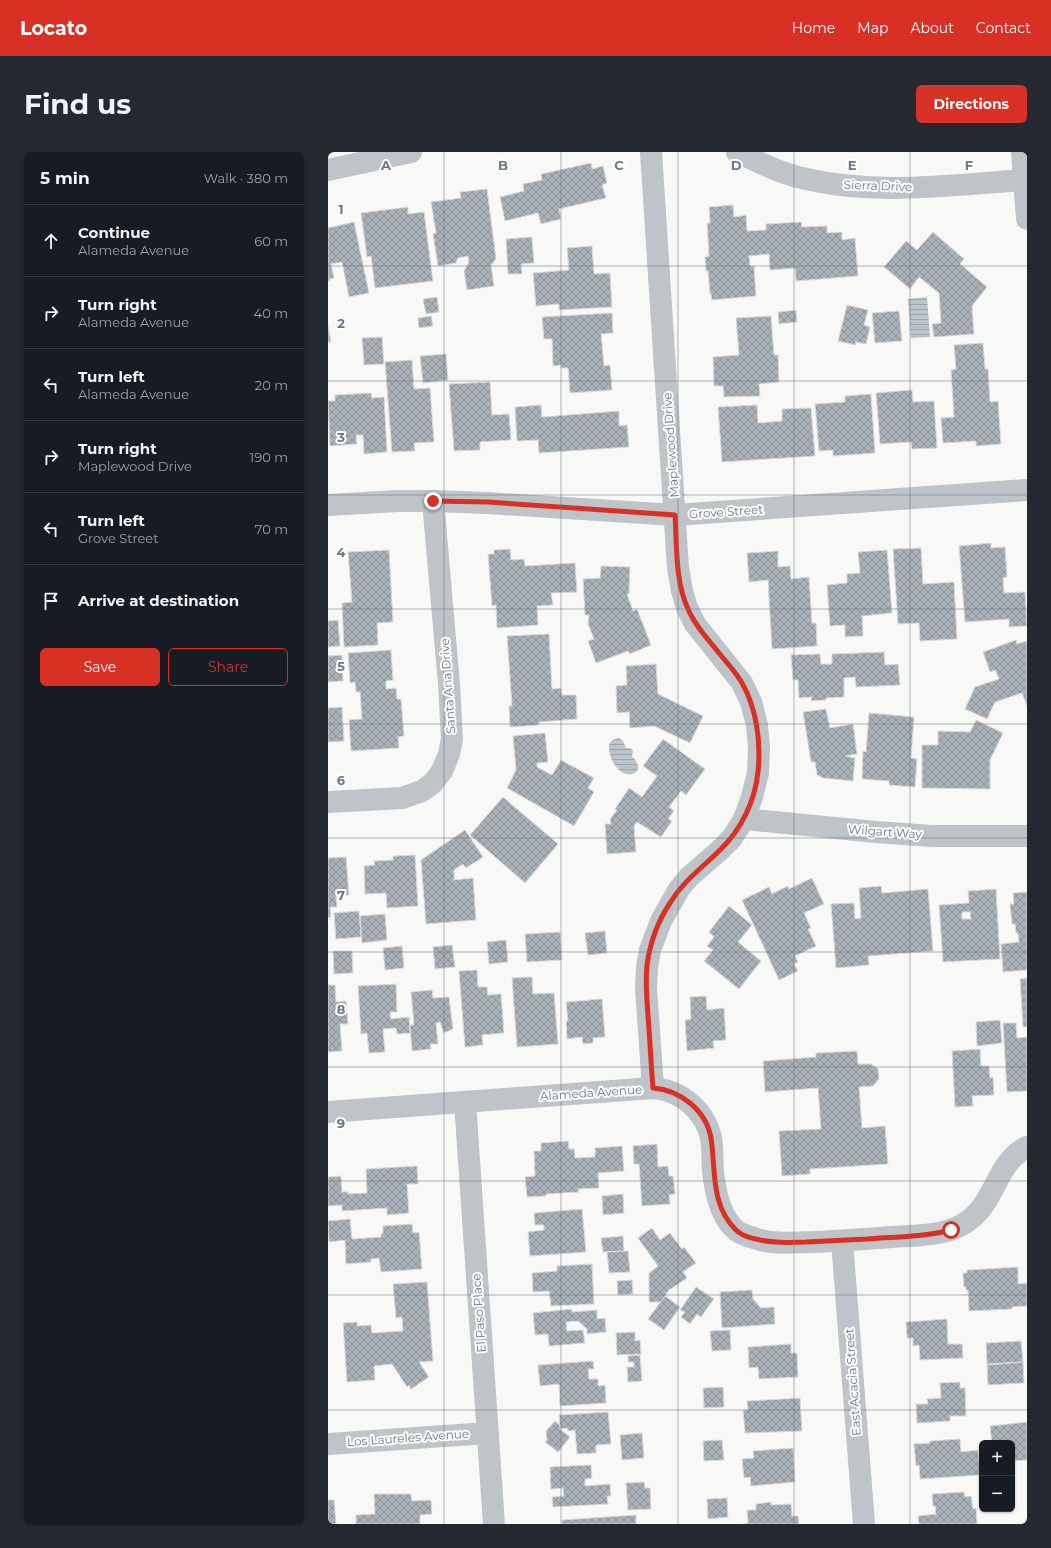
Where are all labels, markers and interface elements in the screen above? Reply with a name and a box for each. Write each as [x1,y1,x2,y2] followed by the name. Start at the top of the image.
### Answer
[20,17,87,40] text: Locato
[792,19,835,37] text: Home
[857,19,888,37] text: Map
[910,19,954,37] text: About
[976,19,1031,37] text: Contact
[916,85,1027,123] button: Directions
[24,87,131,121] text: Find us
[380,157,392,173] text: A
[498,157,508,173] text: B
[614,157,624,173] text: C
[731,157,742,173] text: D
[848,157,857,173] text: E
[965,157,973,173] text: F
[40,168,90,188] text: 5 min
[204,170,288,186] text: Walk · 380 m
[843,177,913,194] street label: Sierra Drive
[338,201,344,217] text: 1
[78,223,150,242] text: Continue
[40,230,62,252] icon: ahead
[254,233,288,249] text: 60 m
[78,242,189,258] text: Alameda Avenue
[78,295,157,314] text: Turn right
[40,302,62,324] icon: right
[254,305,288,321] text: 40 m
[78,314,189,330] text: Alameda Avenue
[337,315,345,331] text: 2
[78,367,145,386] text: Turn left
[40,374,62,396] icon: left
[255,377,288,393] text: 20 m
[78,386,189,402] text: Alameda Avenue
[659,392,682,498] street label: Maplewood Drive
[336,429,345,445] text: 3
[78,439,157,458] text: Turn right
[40,446,62,468] icon: right
[250,449,288,465] text: 190 m
[78,458,192,474] text: Maplewood Drive
[424,492,442,510] route end
[688,501,764,522] street label: Grove Street
[78,511,145,530] text: Turn left
[40,518,62,540] icon: left
[255,521,288,537] text: 70 m
[78,530,158,546] text: Grove Street
[337,544,346,560] text: 4
[40,590,62,612] icon: arrive
[78,591,239,610] text: Arrive at destination
[437,638,458,734] street label: Santa Ana Drive
[40,648,160,686] button: Save
[168,648,288,686] button: Share
[337,658,345,674] text: 5
[337,772,346,788] text: 6
[848,821,923,842] street label: Wilgart Way
[337,887,345,903] text: 7
[337,1001,346,1017] text: 8
[539,1081,643,1104] street label: Alameda Avenue
[337,1115,345,1131] text: 9
[942,1221,960,1239] route start
[468,1273,489,1353] street label: El Paso Place
[841,1328,864,1436] street label: East Acacia Street
[346,1426,470,1449] street label: Los Laureles Avenue
[979,1440,1015,1512] map controls
[979,1440,1015,1476] button: +
[979,1476,1015,1512] button: −

